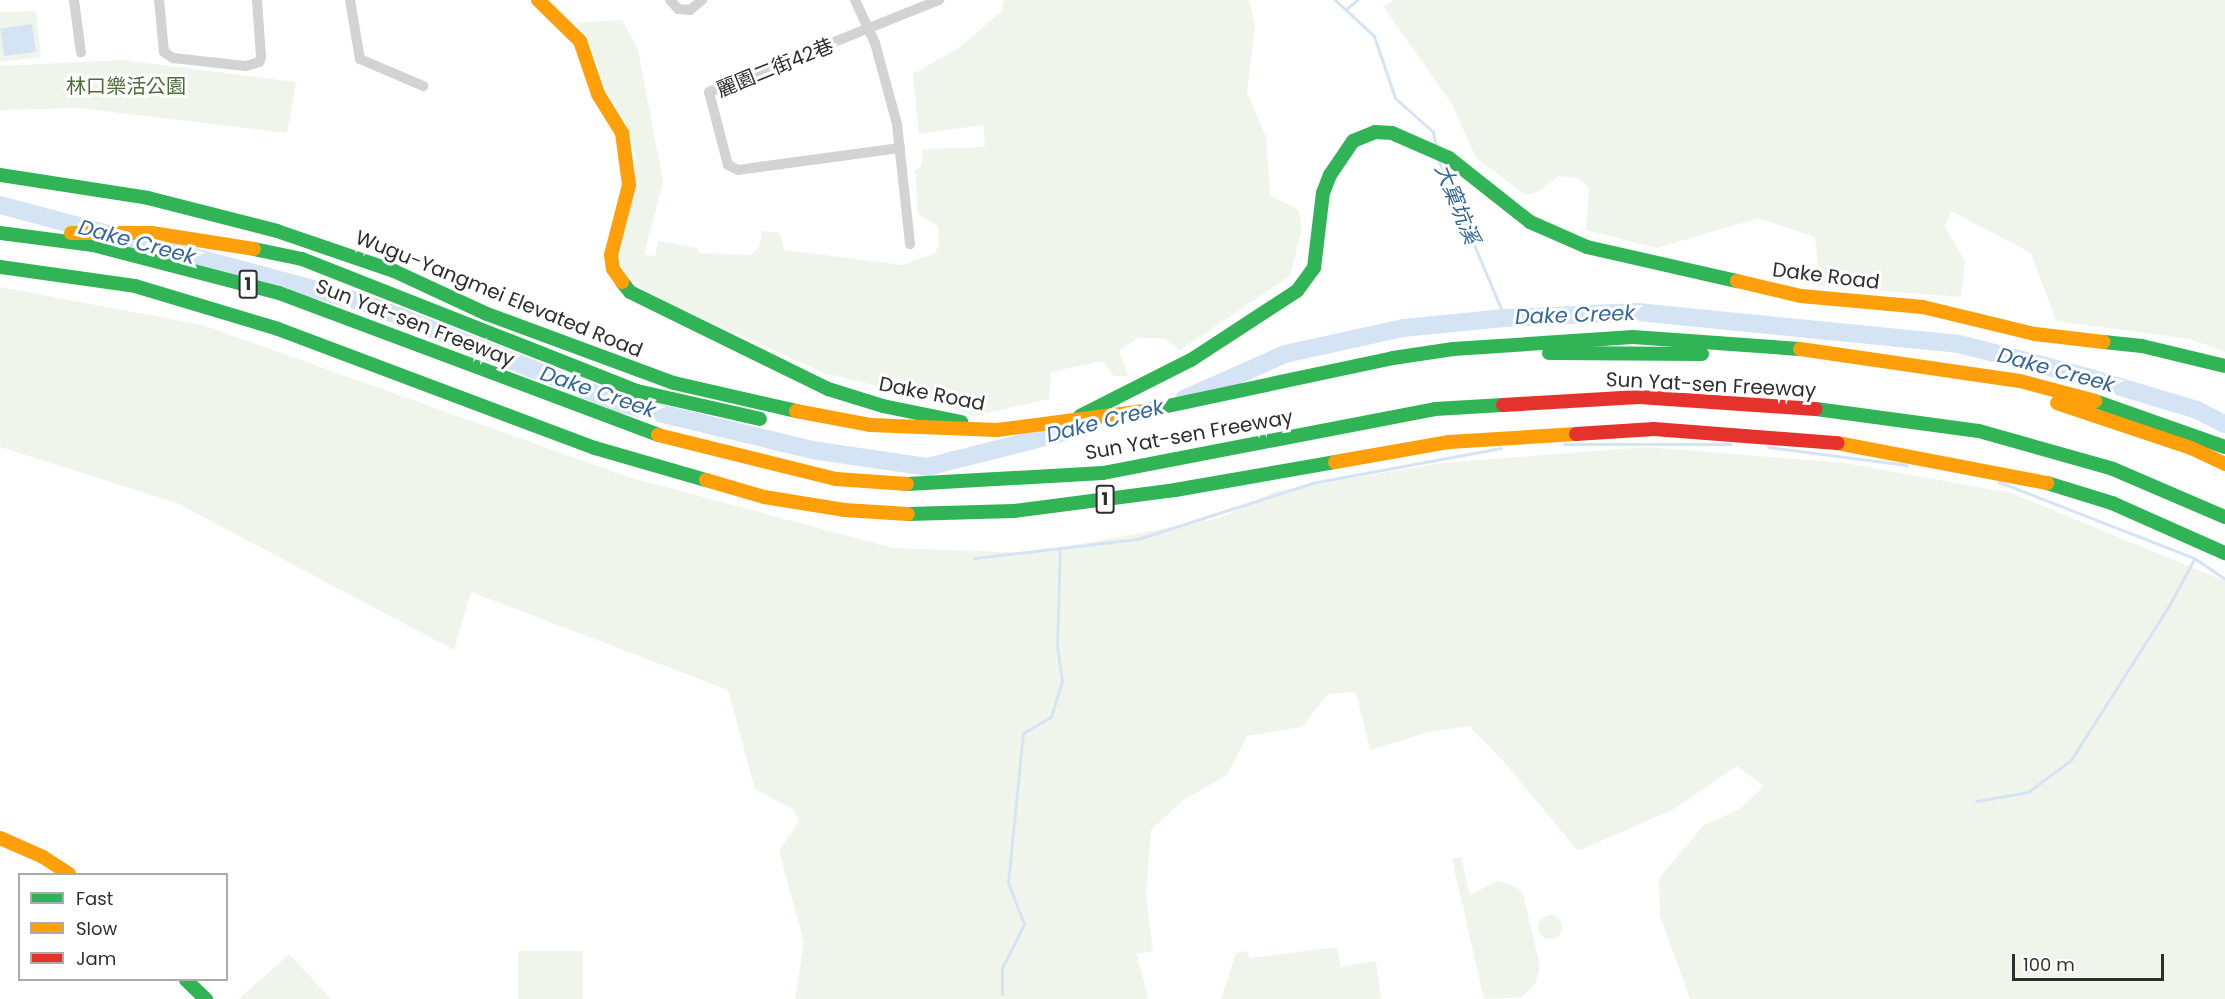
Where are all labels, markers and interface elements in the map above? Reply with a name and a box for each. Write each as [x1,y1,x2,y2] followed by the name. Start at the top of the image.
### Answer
[713,34,837,102] street label: 麗園二街42巷
[66,74,186,98] park label: 林口樂活公園
[1430,160,1484,248] water label: 大窠坑溪
[76,214,198,270] water label: Dake Creek
[352,225,646,363] street label: Wugu-Yangmei Elevated Road
[1771,258,1881,294] street label: Dake Road
[238,269,258,299] road number: 1
[312,274,518,372] street label: Sun Yat-sen Freeway
[1515,300,1635,330] water label: Dake Creek
[1995,342,2117,398] water label: Dake Creek
[537,361,659,423] water label: Dake Creek
[1605,368,1817,402] street label: Sun Yat-sen Freeway
[877,372,987,416] street label: Dake Road
[1044,394,1166,448] water label: Dake Creek
[1083,405,1295,465] street label: Sun Yat-sen Freeway
[1094,484,1116,514] road number: 1
[18,873,228,981] legend
[76,886,113,911] text: Fast
[76,916,117,941] text: Slow
[2015,942,2166,980] scale bar
[76,946,116,971] text: Jam
[2023,952,2075,977] text: 100 m

